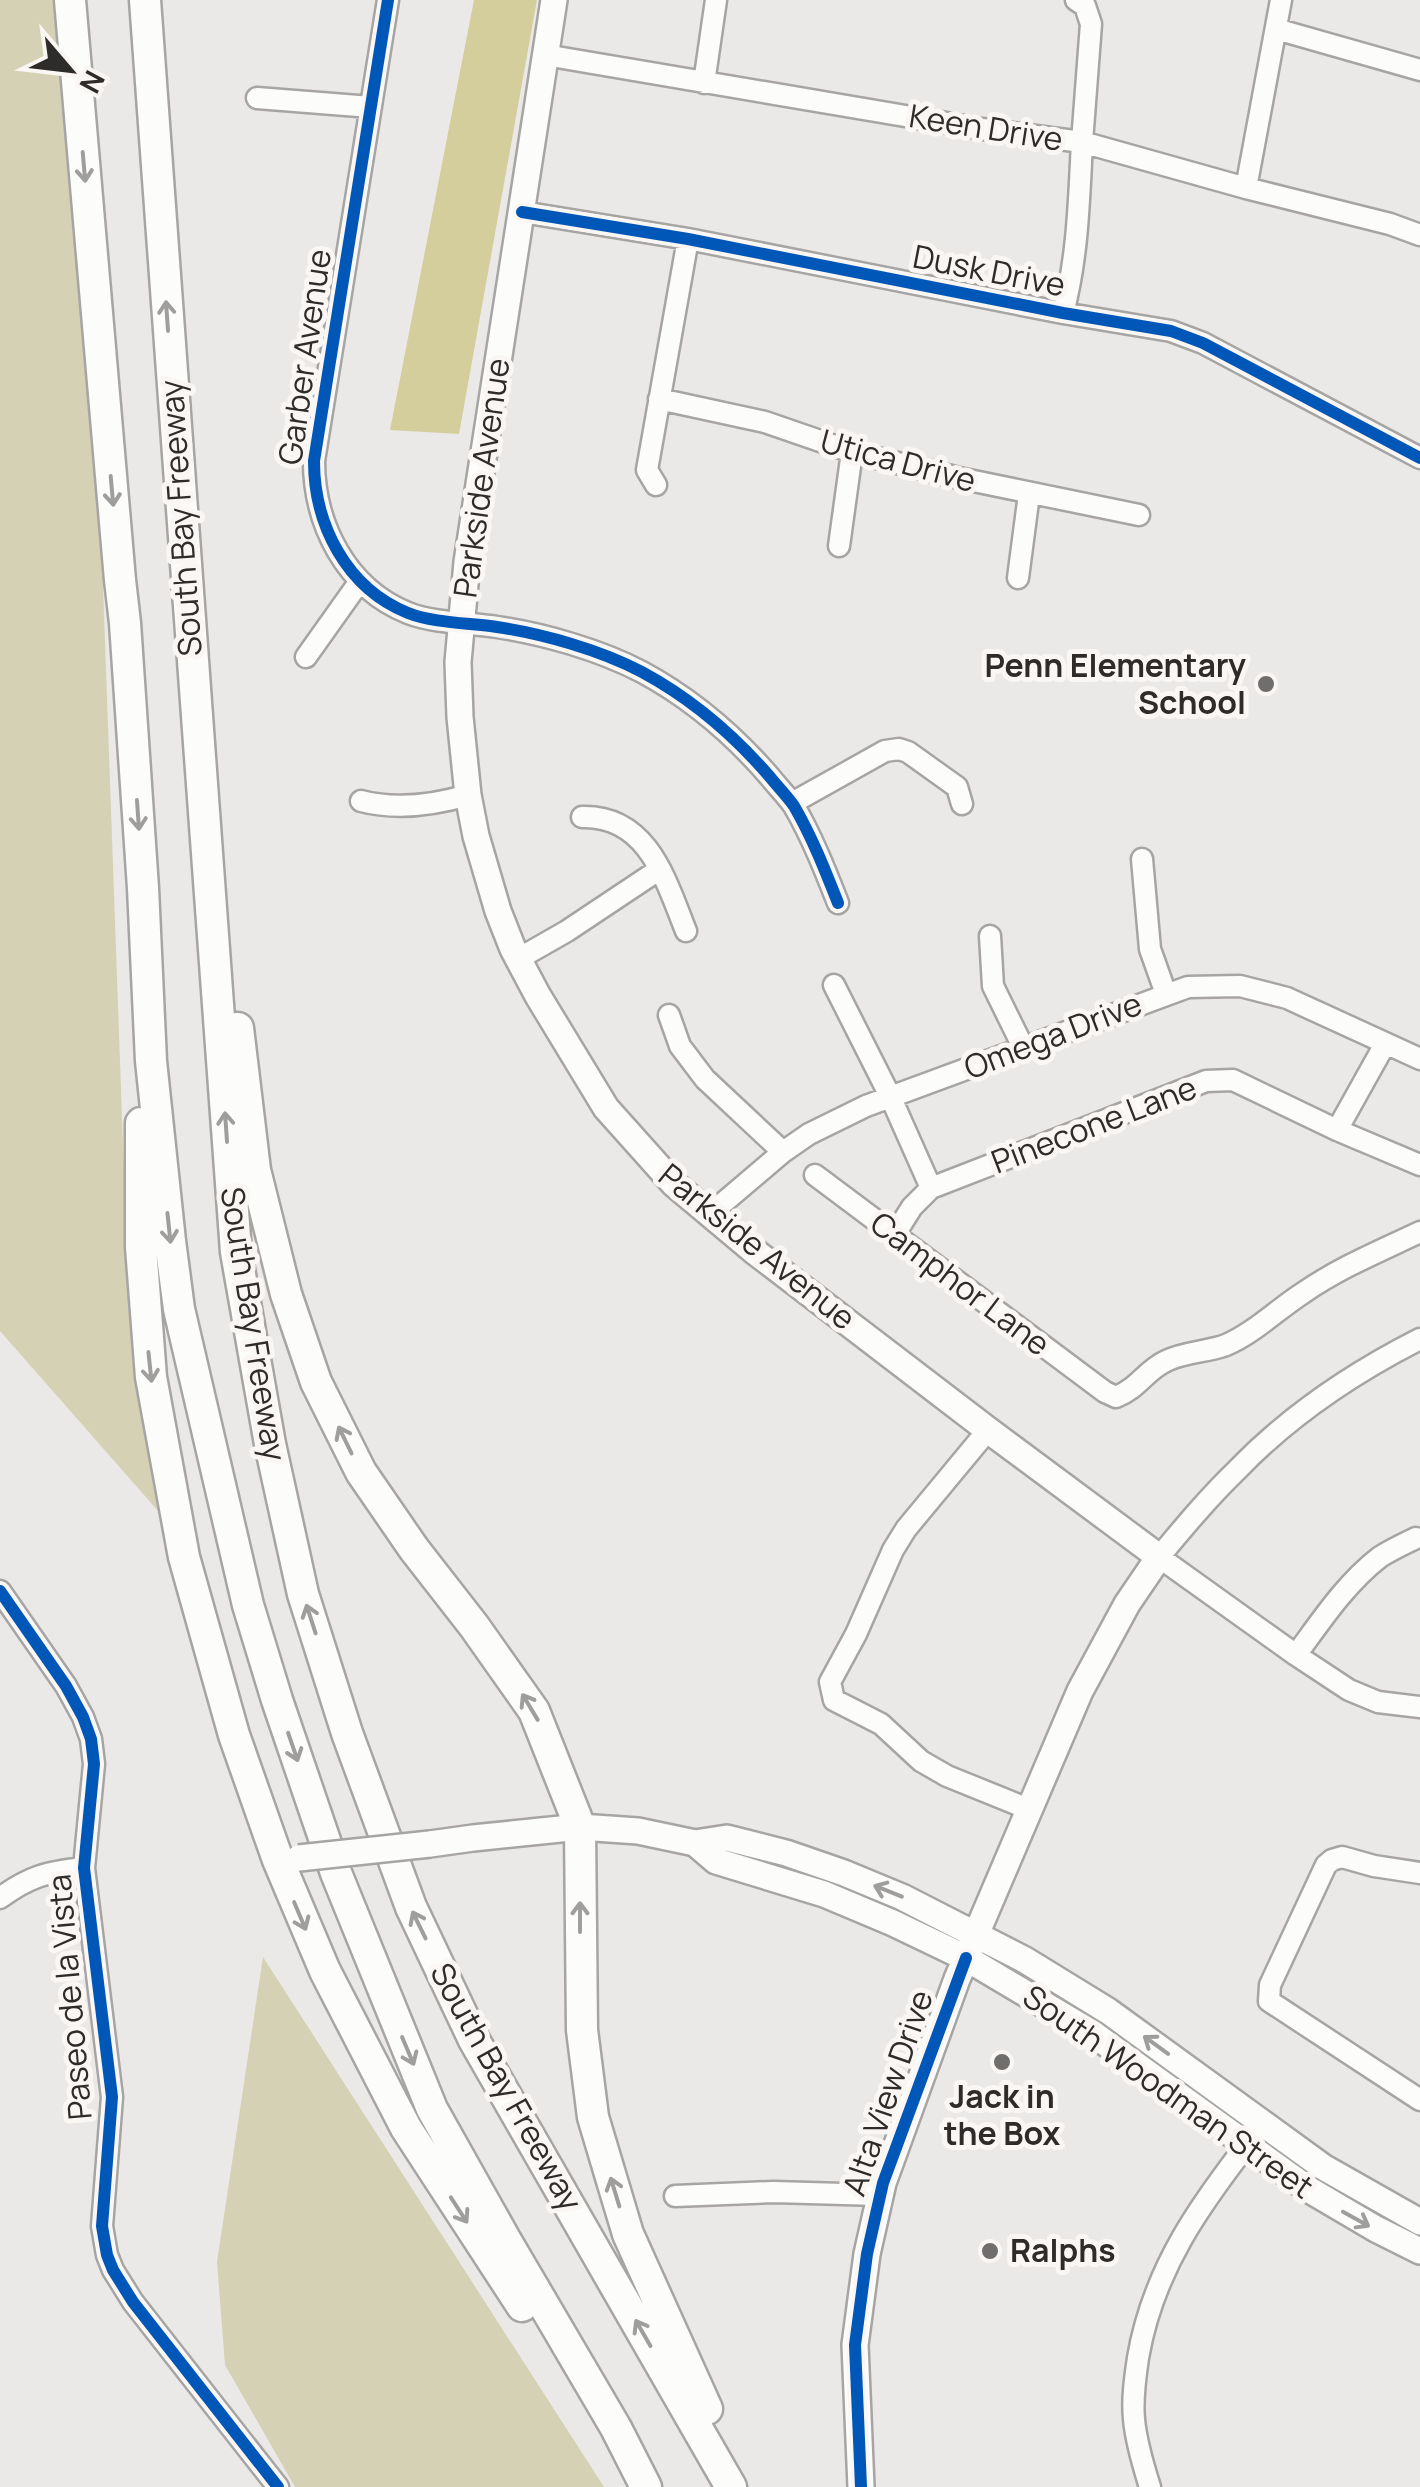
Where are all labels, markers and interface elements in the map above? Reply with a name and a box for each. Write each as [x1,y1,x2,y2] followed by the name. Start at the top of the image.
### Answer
[20,20,120,120] north arrow
[71,64,114,100] text: N
[906,93,1066,161] street label: Keen Drive
[74,150,93,182] one-way arrow
[909,234,1069,306] street label: Dusk Drive
[267,246,341,467] street label: Garber Avenue
[157,301,176,333] one-way arrow
[442,355,520,600] street label: Parkside Avenue
[148,378,212,658] street label: South Bay Freeway
[816,418,981,502] street label: Utica Drive
[102,474,121,506] one-way arrow
[984,643,1246,724] place label: Penn Elementary School
[1255,673,1277,695] marker: Penn Elementary School
[129,798,148,830] one-way arrow
[958,981,1148,1089] street label: Omega Drive
[985,1065,1202,1183] street label: Pinecone Lane
[217,1112,236,1144] one-way arrow
[650,1153,865,1339] street label: Parkside Avenue
[211,1184,297,1464] street label: South Bay Freeway
[862,1201,1059,1365] street label: Camphor Lane
[160,1211,179,1243] one-way arrow
[141,1351,160,1383] one-way arrow
[335,1426,354,1456] one-way arrow
[301,1604,319,1635] one-way arrow
[519,1693,539,1722] one-way arrow
[285,1731,303,1762] one-way arrow
[36,1872,102,2122] street label: Paseo de la Vista
[873,1881,904,1899] one-way arrow
[292,1900,310,1931] one-way arrow
[571,1901,590,1933] one-way arrow
[409,1911,428,1941] one-way arrow
[420,1955,593,2218] street label: South Bay Freeway
[1015,1974,1323,2208] street label: South Woodman Street
[831,1984,943,2201] street label: Alta View Drive
[400,2035,418,2066] one-way arrow
[1143,2035,1170,2056] one-way arrow
[991,2051,1013,2073] marker: Jack in the Box
[944,2074,1061,2155] place label: Jack in the Box
[605,2177,623,2208] one-way arrow
[448,2195,469,2223] one-way arrow
[1341,2209,1371,2229] one-way arrow
[1010,2228,1116,2272] place label: Ralphs
[979,2240,1001,2262] marker: Ralphs
[633,2319,653,2348] one-way arrow

